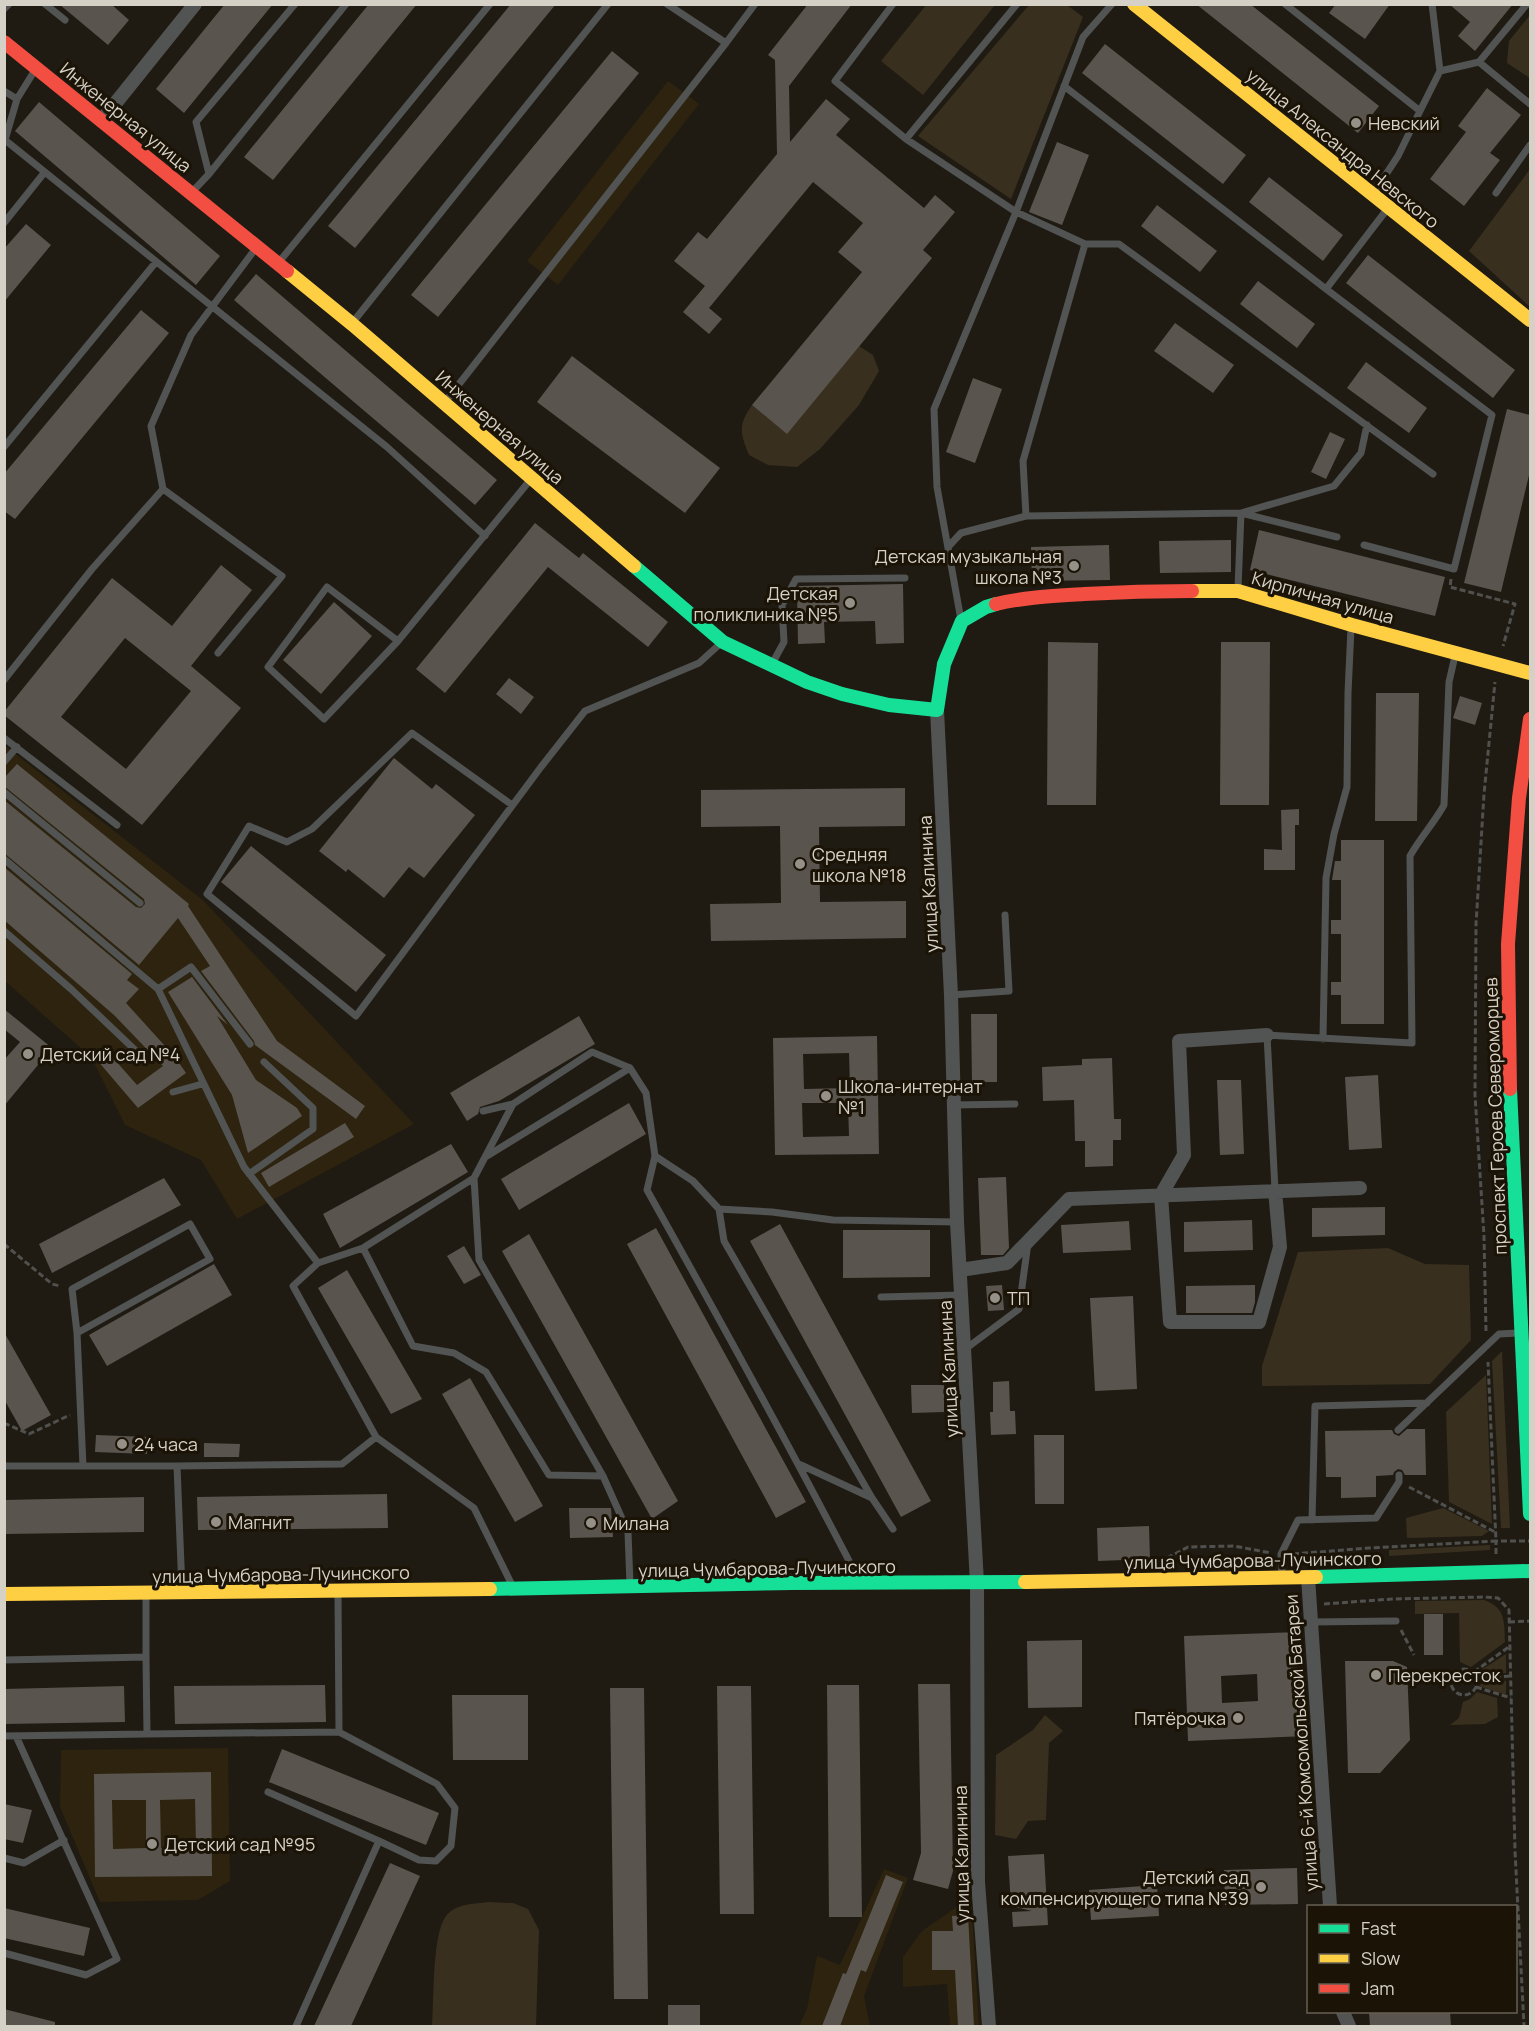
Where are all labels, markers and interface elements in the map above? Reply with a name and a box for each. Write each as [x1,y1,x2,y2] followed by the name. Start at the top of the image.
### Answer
[55,57,197,177] street label: Инженерная улица
[1242,63,1444,233] street label: улица Александра Невского
[1368,111,1440,135] place label: Невский
[1349,116,1363,130] marker: Невский
[431,365,569,489] street label: Инженерная улица
[875,544,1062,589] place label: Детская музыкальная школа №3
[1067,559,1081,573] marker: Детская музыкальная школа №3
[1249,565,1397,629] street label: Кирпичная улица
[693,581,838,626] place label: Детская поликлиника №5
[843,596,857,610] marker: Детская поликлиника №5
[912,815,944,953] street label: улица Калинина
[812,842,906,887] place label: Средняя школа №18
[793,857,807,871] marker: Средняя школа №18
[1478,976,1512,1255] street label: проспект Героев Североморцев
[40,1042,180,1066] place label: Детский сад №4
[21,1047,35,1061] marker: Детский сад №4
[838,1074,983,1119] place label: Школа-интернат №1
[819,1089,833,1103] marker: Школа-интернат №1
[1007,1286,1030,1310] place label: ТП
[988,1291,1002,1305] marker: ТП
[932,1300,964,1438] street label: улица Калинина
[134,1432,198,1456] place label: 24 часа
[115,1437,129,1451] marker: 24 часа
[228,1510,292,1534] place label: Магнит
[603,1511,669,1535] place label: Милана
[209,1515,223,1529] marker: Магнит
[584,1516,598,1530] marker: Милана
[1124,1546,1382,1574] street label: улица Чумбарова-Лучинского
[638,1554,896,1582] street label: улица Чумбарова-Лучинского
[152,1560,410,1588] street label: улица Чумбарова-Лучинского
[1279,1594,1323,1892] street label: улица 6-й Комсомольской Батареи
[1388,1663,1502,1687] place label: Перекресток
[1369,1668,1383,1682] marker: Перекресток
[1134,1706,1226,1730] place label: Пятёрочка
[1231,1711,1245,1725] marker: Пятёрочка
[948,1785,974,1923] street label: улица Калинина
[164,1832,315,1856] place label: Детский сад №95
[145,1837,159,1851] marker: Детский сад №95
[1000,1865,1249,1910] place label: Детский сад компенсирующего типа №39
[1254,1880,1268,1894] marker: Детский сад компенсирующего типа №39
[1307,1905,1517,2013] legend
[1361,1916,1396,1940] text: Fast
[1361,1946,1401,1970] text: Slow
[1361,1976,1395,2000] text: Jam

